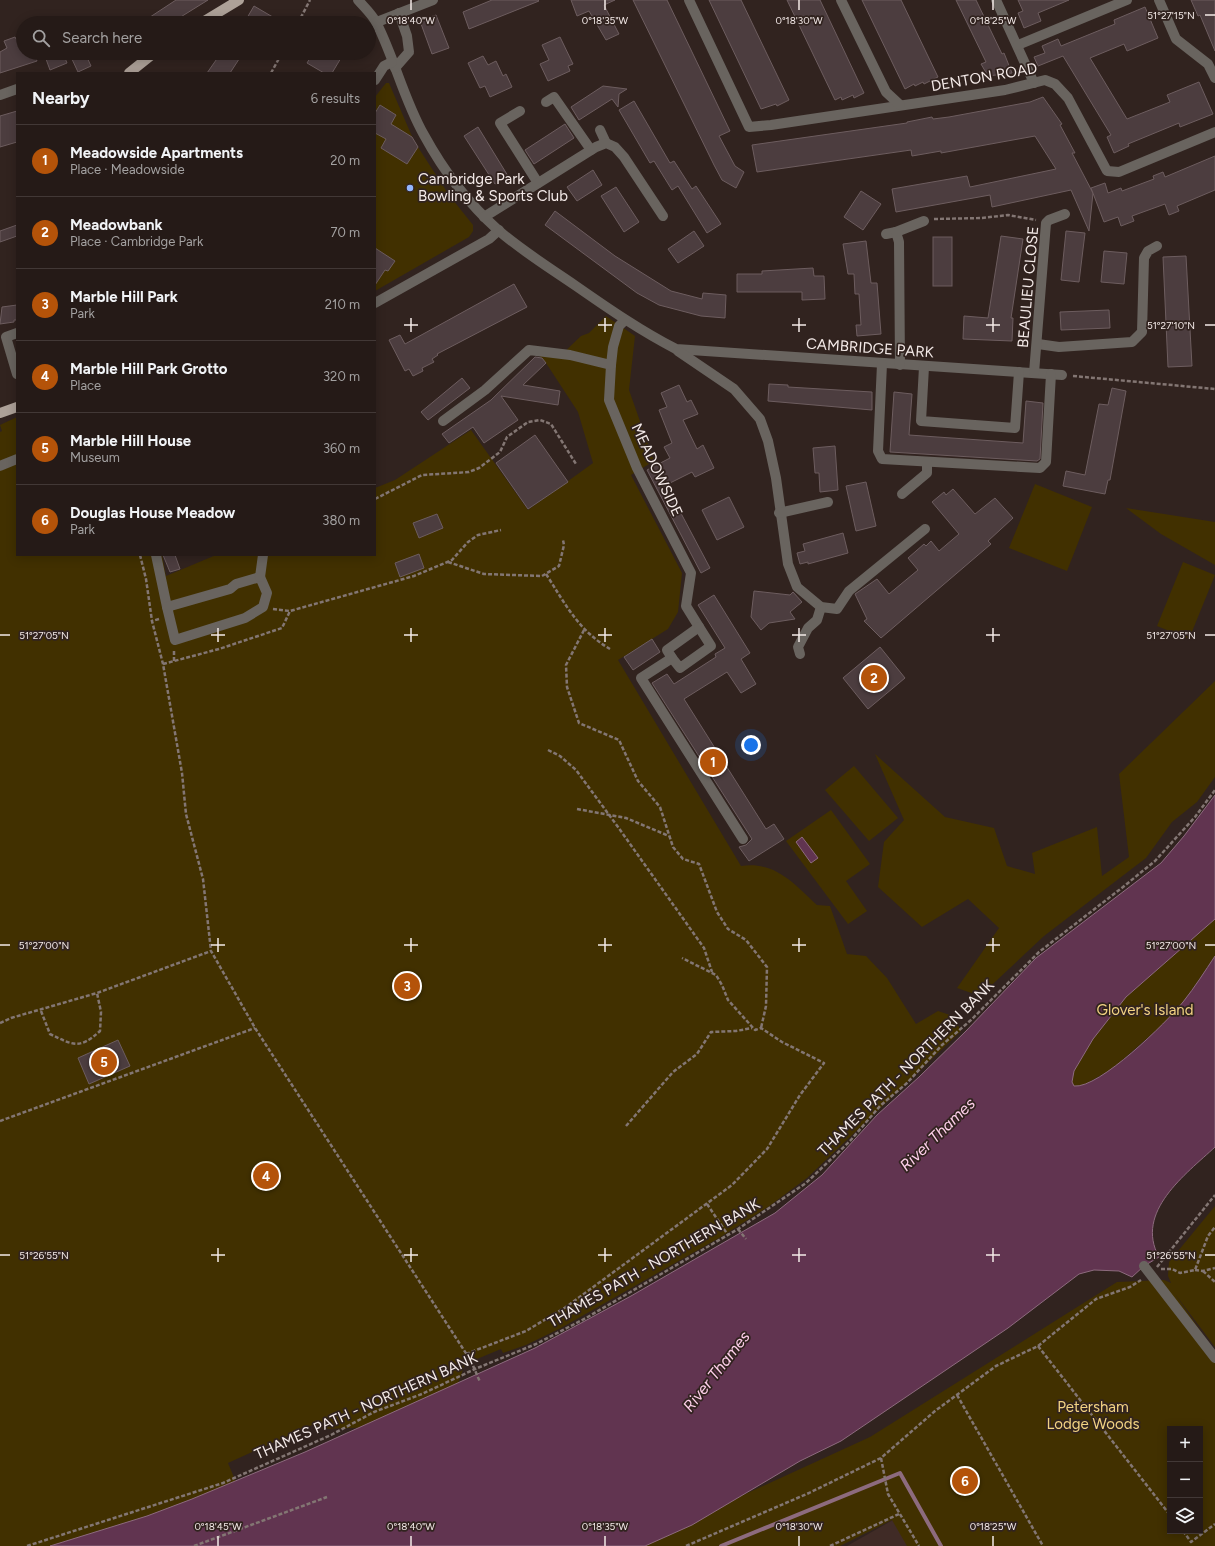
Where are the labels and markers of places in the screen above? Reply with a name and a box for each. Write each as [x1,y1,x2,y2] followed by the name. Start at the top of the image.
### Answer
[418,170,568,205] place label: Cambridge Park Bowling & Sports Club
[405,183,415,193] marker: Cambridge Park Bowling & Sports Club
[861,663,887,693] pin: 2
[700,747,726,777] pin: 1
[394,971,420,1001] pin: 3
[91,1047,117,1077] pin: 5
[253,1161,279,1191] pin: 4
[952,1466,978,1496] pin: 6

